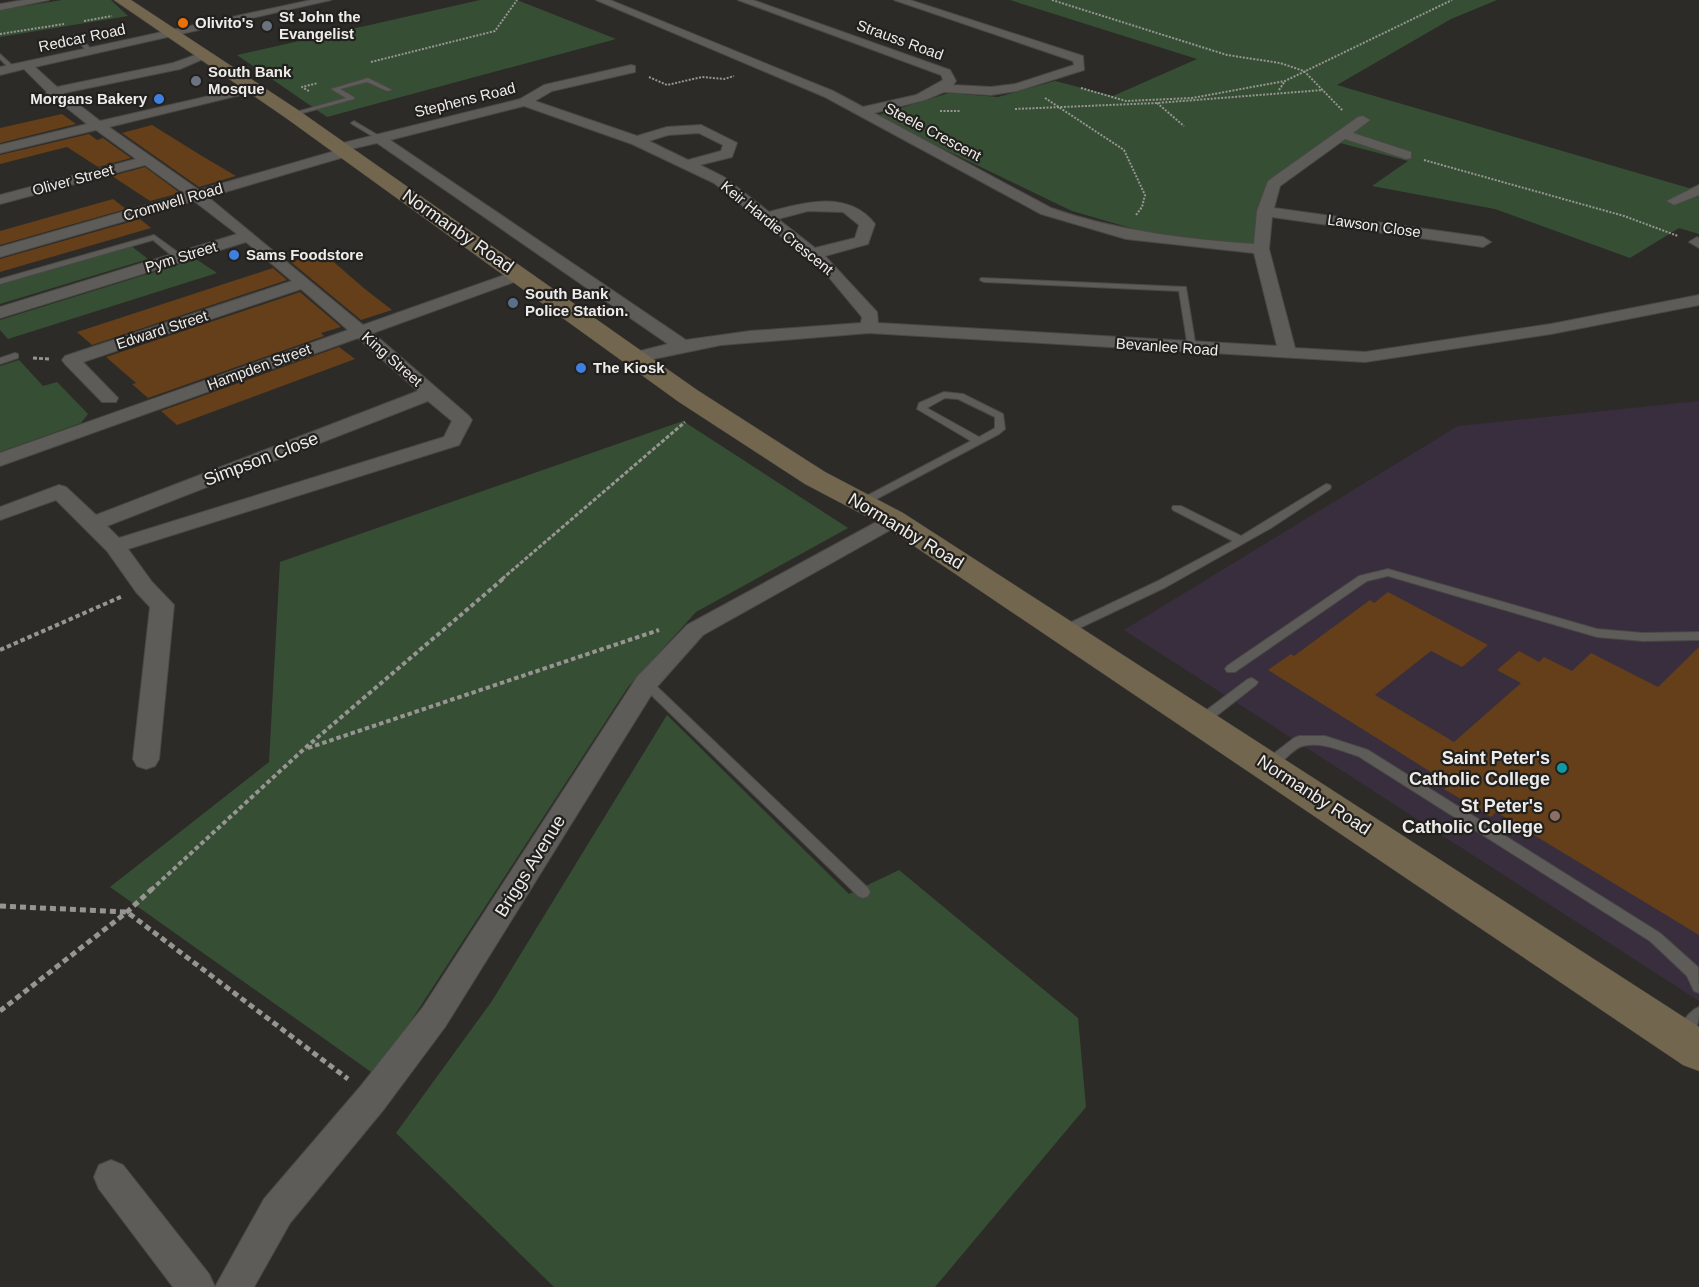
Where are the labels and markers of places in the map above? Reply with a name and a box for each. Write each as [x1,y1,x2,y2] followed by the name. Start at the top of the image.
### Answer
[279,8,361,42] place label: St John the Evangelist
[195,14,254,31] place label: Olivito's
[176,16,190,30] marker: Olivito's
[260,19,274,33] marker: St John the Evangelist
[208,63,292,97] place label: South Bank Mosque
[189,74,203,88] marker: South Bank Mosque
[30,90,148,107] place label: Morgans Bakery
[152,92,166,106] marker: Morgans Bakery
[246,246,364,263] place label: Sams Foodstore
[227,248,241,262] marker: Sams Foodstore
[525,285,628,319] place label: South Bank Police Station.
[506,296,520,310] marker: South Bank Police Station.
[593,359,665,376] place label: The Kiosk
[574,361,588,375] marker: The Kiosk
[1409,748,1550,789] place label: Saint Peter's Catholic College
[1555,761,1569,775] marker: Saint Peter's Catholic College
[1402,796,1543,837] place label: St Peter's Catholic College
[1548,809,1562,823] marker: St Peter's Catholic College

